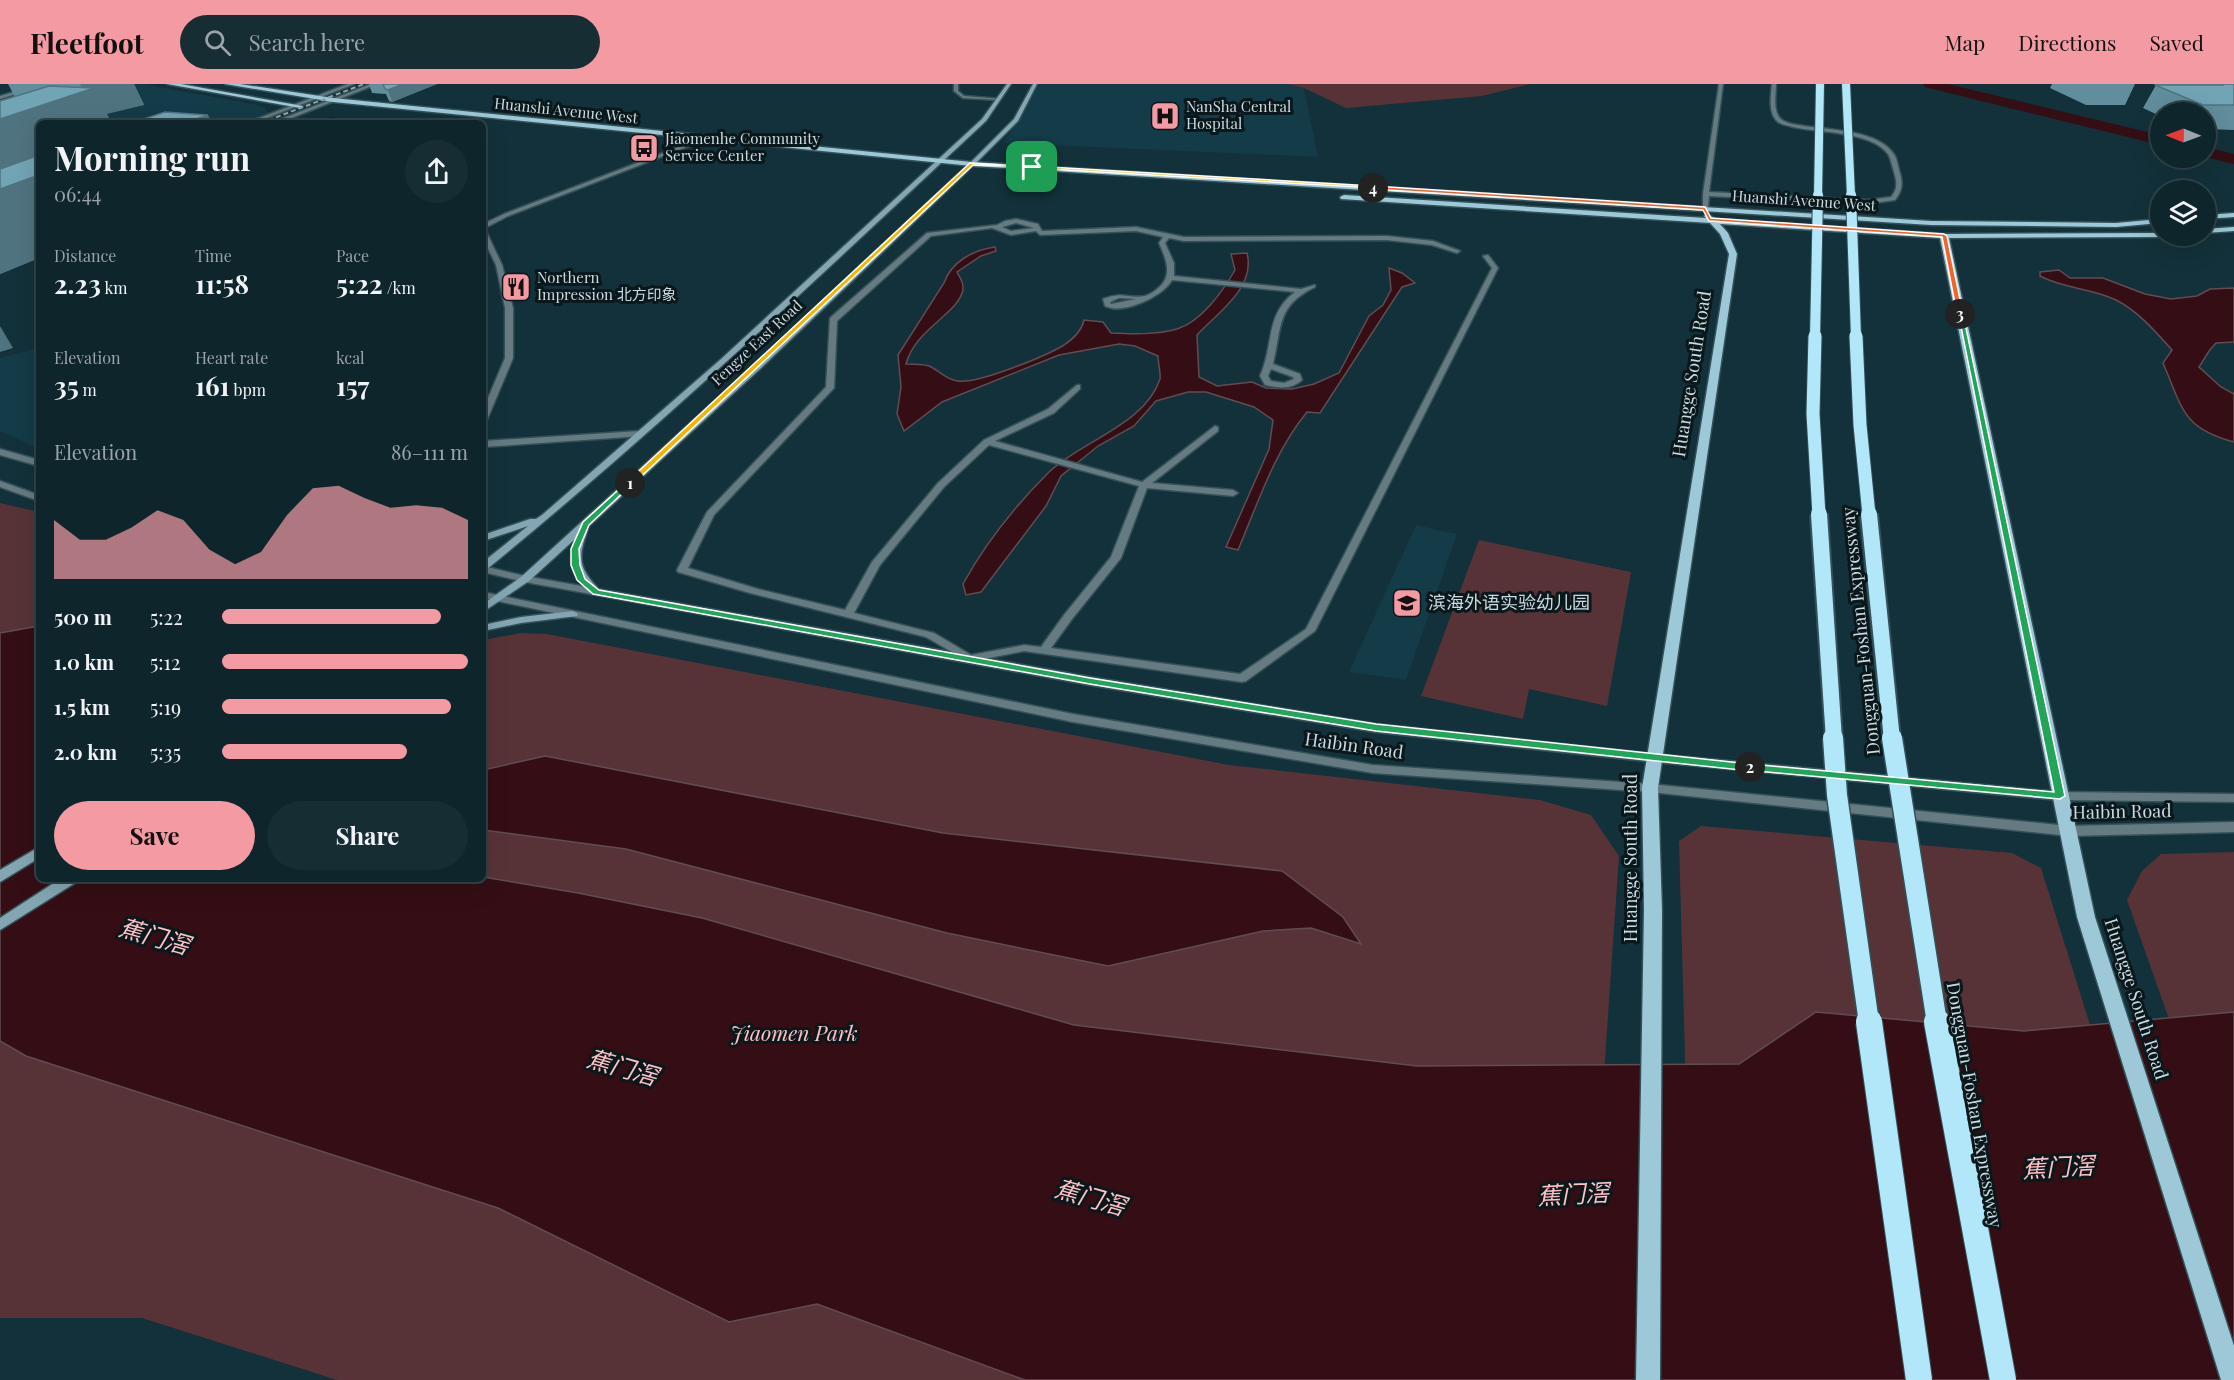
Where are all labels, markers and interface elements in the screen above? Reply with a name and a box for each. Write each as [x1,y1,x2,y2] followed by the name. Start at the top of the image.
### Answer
[180,15,600,69] search box
[30,24,144,61] text: Fleetfoot
[201,26,234,59] icon: search
[249,27,365,57] text: Search here
[1944,28,1985,56] text: Map
[2018,28,2116,56] text: Directions
[2149,28,2204,56] text: Saved
[493,93,640,128] street label: Huanshi Avenue West
[1186,96,1291,133] place label: NanSha Central Hospital
[1149,100,1181,132] hospital icon: NanSha Central Hospital
[2150,102,2216,168] north arrow
[2150,102,2216,246] map controls
[664,128,820,165] place label: Jiaomenhe Community Service Center
[628,132,660,164] bus stop icon: Jiaomenhe Community Service Center
[54,135,250,179] text: Morning run
[405,140,468,203] button: share
[1006,141,1057,192] pin
[1015,150,1048,183] icon: arrive
[1358,173,1388,203] pin: 4
[1369,177,1377,198] text: 4
[54,180,101,207] text: 06:44
[2150,180,2216,246] button: layers
[1731,185,1877,215] street label: Huanshi Avenue West
[54,245,116,266] text: Distance
[195,245,232,266] text: Time
[336,245,369,266] text: Pace
[54,266,101,301] text: 2.23
[195,266,249,301] text: 11:58
[336,266,383,301] text: 5:22
[537,267,677,304] place label: Northern Impression 北方印象
[500,271,532,303] restaurant icon: Northern Impression 北方印象
[101,277,127,298] text: km
[383,277,416,298] text: /km
[1666,288,1716,459] street label: Huangge South Road
[707,295,806,390] street label: Fengze East Road
[1945,299,1975,329] pin: 3
[1956,303,1964,324] text: 3
[54,347,121,368] text: Elevation
[195,347,268,368] text: Heart rate
[336,347,365,368] text: kcal
[54,368,79,403] text: 35
[195,368,230,403] text: 161
[336,368,369,403] text: 157
[79,379,97,400] text: m
[230,379,266,400] text: bpm
[54,438,137,465] text: Elevation
[391,438,468,465] text: 86–111 m
[615,468,645,498] pin: 1
[627,472,633,493] text: 1
[1835,506,1885,756] street label: Dongguan-Foshan Expressway
[1391,587,1423,619] school or university icon: 滨海外语实验幼儿园
[1428,590,1590,614] place label: 滨海外语实验幼儿园
[54,603,112,630] text: 500 m
[150,603,183,630] text: 5:22
[54,648,114,675] text: 1.0 km
[150,648,181,675] text: 5:12
[54,693,110,720] text: 1.5 km
[150,693,181,720] text: 5:19
[1303,726,1406,764] street label: Haibin Road
[54,738,117,765] text: 2.0 km
[150,738,181,765] text: 5:35
[1735,752,1765,782] pin: 2
[1746,756,1754,777] text: 2
[1618,773,1642,942] street label: Huangge South Road
[2072,798,2172,824] street label: Haibin Road
[54,801,255,870] button: Save
[267,801,468,870] button: Share
[116,910,196,961] water label: 蕉门滘
[2100,915,2175,1083] street label: Huangge South Road
[1942,980,2008,1230] street label: Dongguan-Foshan Expressway
[730,1018,858,1046] park label: Jiaomen Park
[584,1041,664,1092] water label: 蕉门滘
[2021,1148,2098,1184] water label: 蕉门滘
[1052,1171,1132,1222] water label: 蕉门滘
[1536,1175,1613,1211] water label: 蕉门滘

